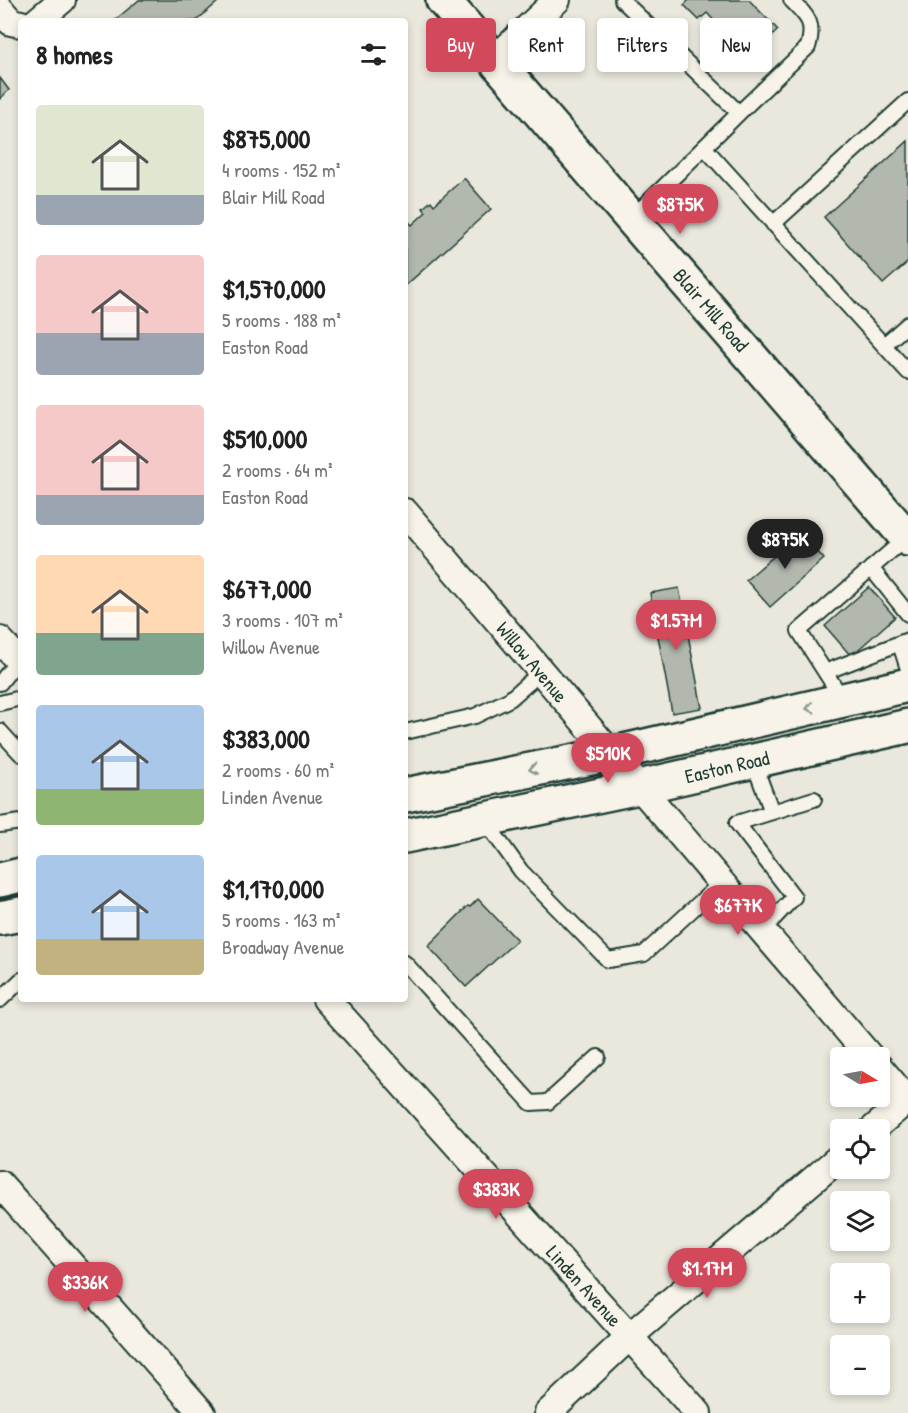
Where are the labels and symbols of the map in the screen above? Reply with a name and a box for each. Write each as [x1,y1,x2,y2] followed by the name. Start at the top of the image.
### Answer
[638,184,722,235] pin: $875K
[668,262,755,357] street label: Blair Mill Road
[743,519,827,570] pin: $875K
[627,600,725,651] pin: $1.57M
[491,615,574,708] street label: Willow Avenue
[805,700,815,713] one-way arrow
[566,733,650,784] pin: $510K
[682,744,772,789] street label: Easton Road
[528,762,538,775] one-way arrow
[696,885,780,936] pin: $677K
[830,1047,890,1107] north arrow
[454,1169,538,1220] pin: $383K
[541,1239,628,1332] street label: Linden Avenue
[658,1248,756,1299] pin: $1.17M
[43,1262,127,1313] pin: $336K

